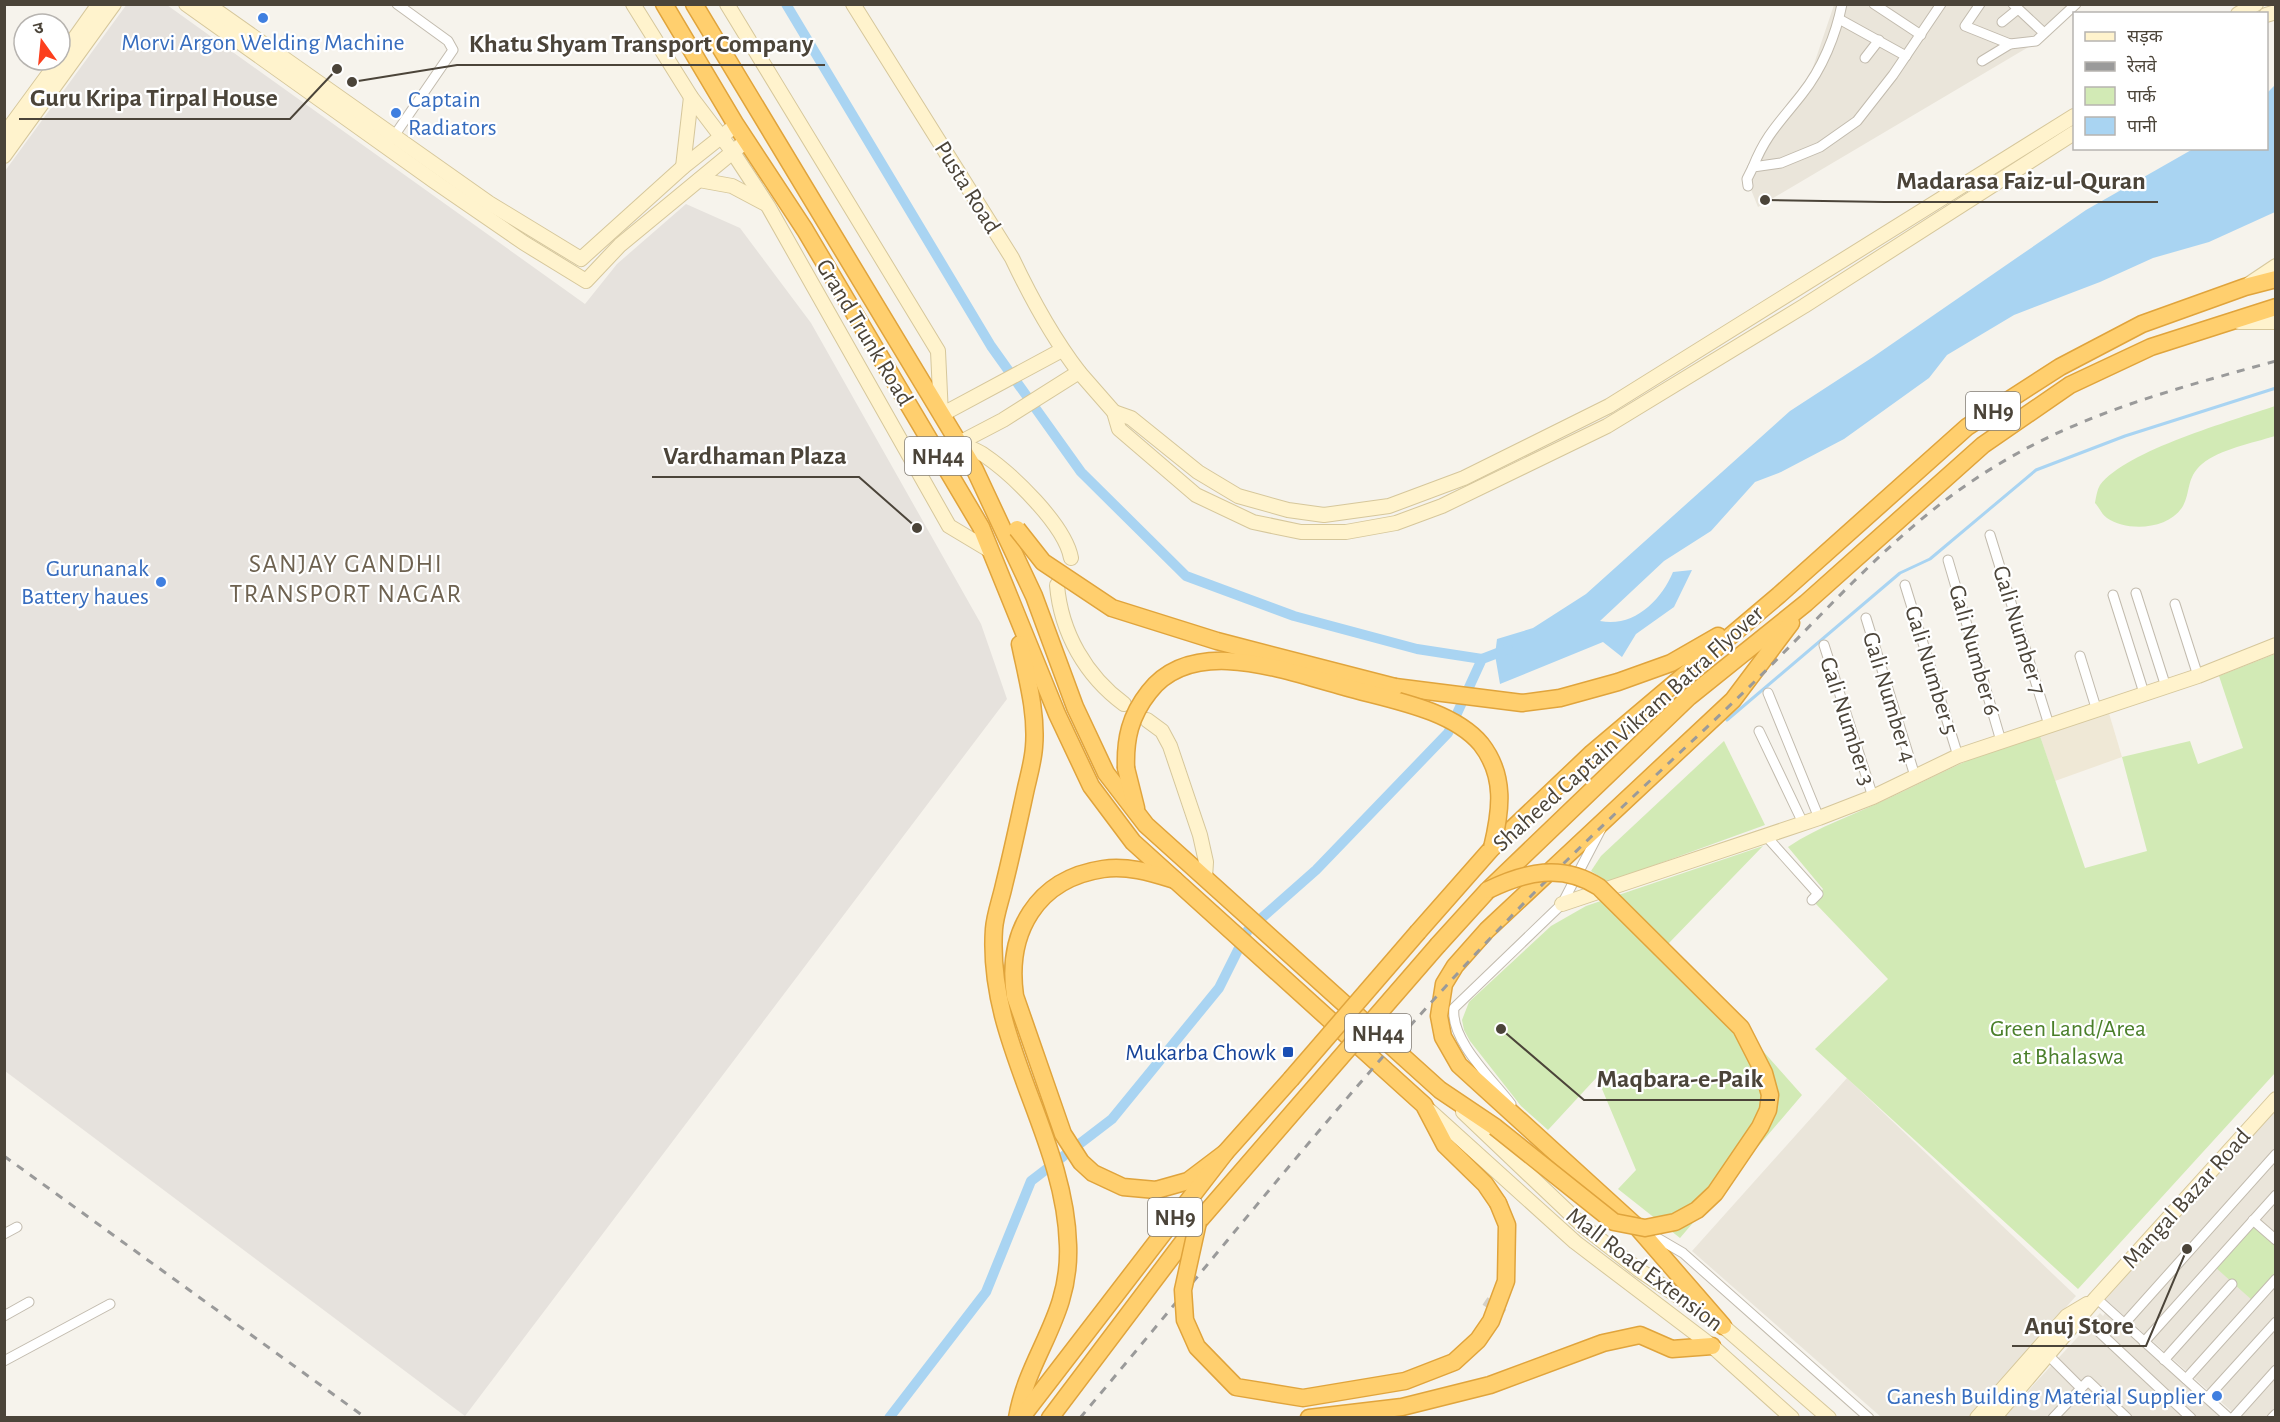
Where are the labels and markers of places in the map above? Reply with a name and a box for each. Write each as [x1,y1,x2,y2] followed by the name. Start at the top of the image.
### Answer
[256,11,270,25] marker: Morvi Argon Welding Machine
[457,21,825,65] callout: Khatu Shyam Transport Company
[121,31,405,55] place label: Morvi Argon Welding Machine
[19,75,290,119] callout: Guru Kripa Tirpal House
[408,88,497,140] place label: Captain Radiators
[389,106,403,120] marker: Captain Radiators
[1884,158,2158,202] callout: Madarasa Faiz-ul-Quran
[652,433,859,477] callout: Vardhaman Plaza
[21,557,149,609] place label: Gurunanak Battery haues
[154,575,168,589] marker: Gurunanak Battery haues
[1125,1041,1276,1065] place label: Mukarba Chowk
[1281,1045,1295,1059] marker: Mukarba Chowk
[1584,1056,1775,1100] callout: Maqbara-e-Paik
[2012,1302,2146,1346] callout: Anuj Store
[1887,1385,2205,1409] place label: Ganesh Building Material Supplier
[2210,1389,2224,1403] marker: Ganesh Building Material Supplier

